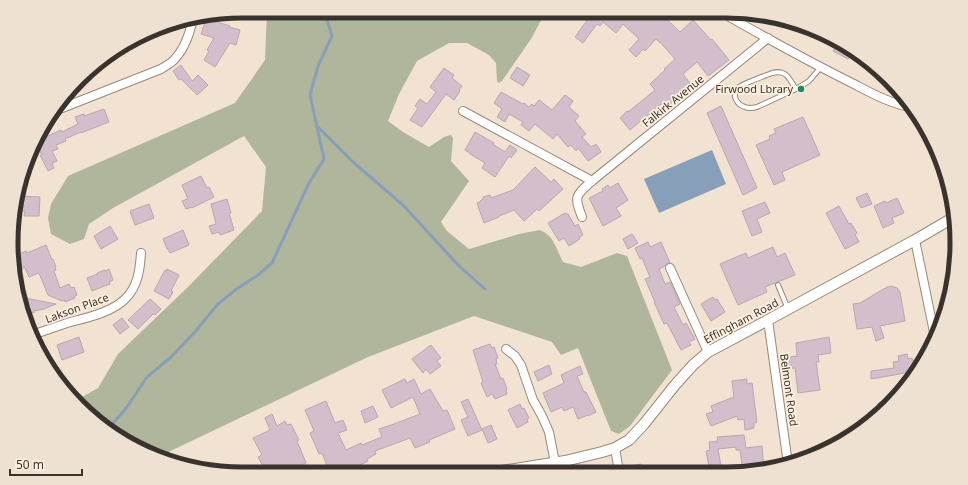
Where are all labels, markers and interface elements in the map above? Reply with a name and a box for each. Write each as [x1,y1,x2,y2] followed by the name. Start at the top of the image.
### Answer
[639,71,707,130] street label: Falkirk Avenue
[715,81,793,96] place label: Firwood Lbrary
[796,84,806,94] marker: Firwood Lbrary
[43,289,111,326] street label: Lakson Place
[701,295,781,347] street label: Effingham Road
[777,353,802,427] street label: Belmont Road
[10,451,82,477] scale bar
[16,456,44,473] text: 50 m

